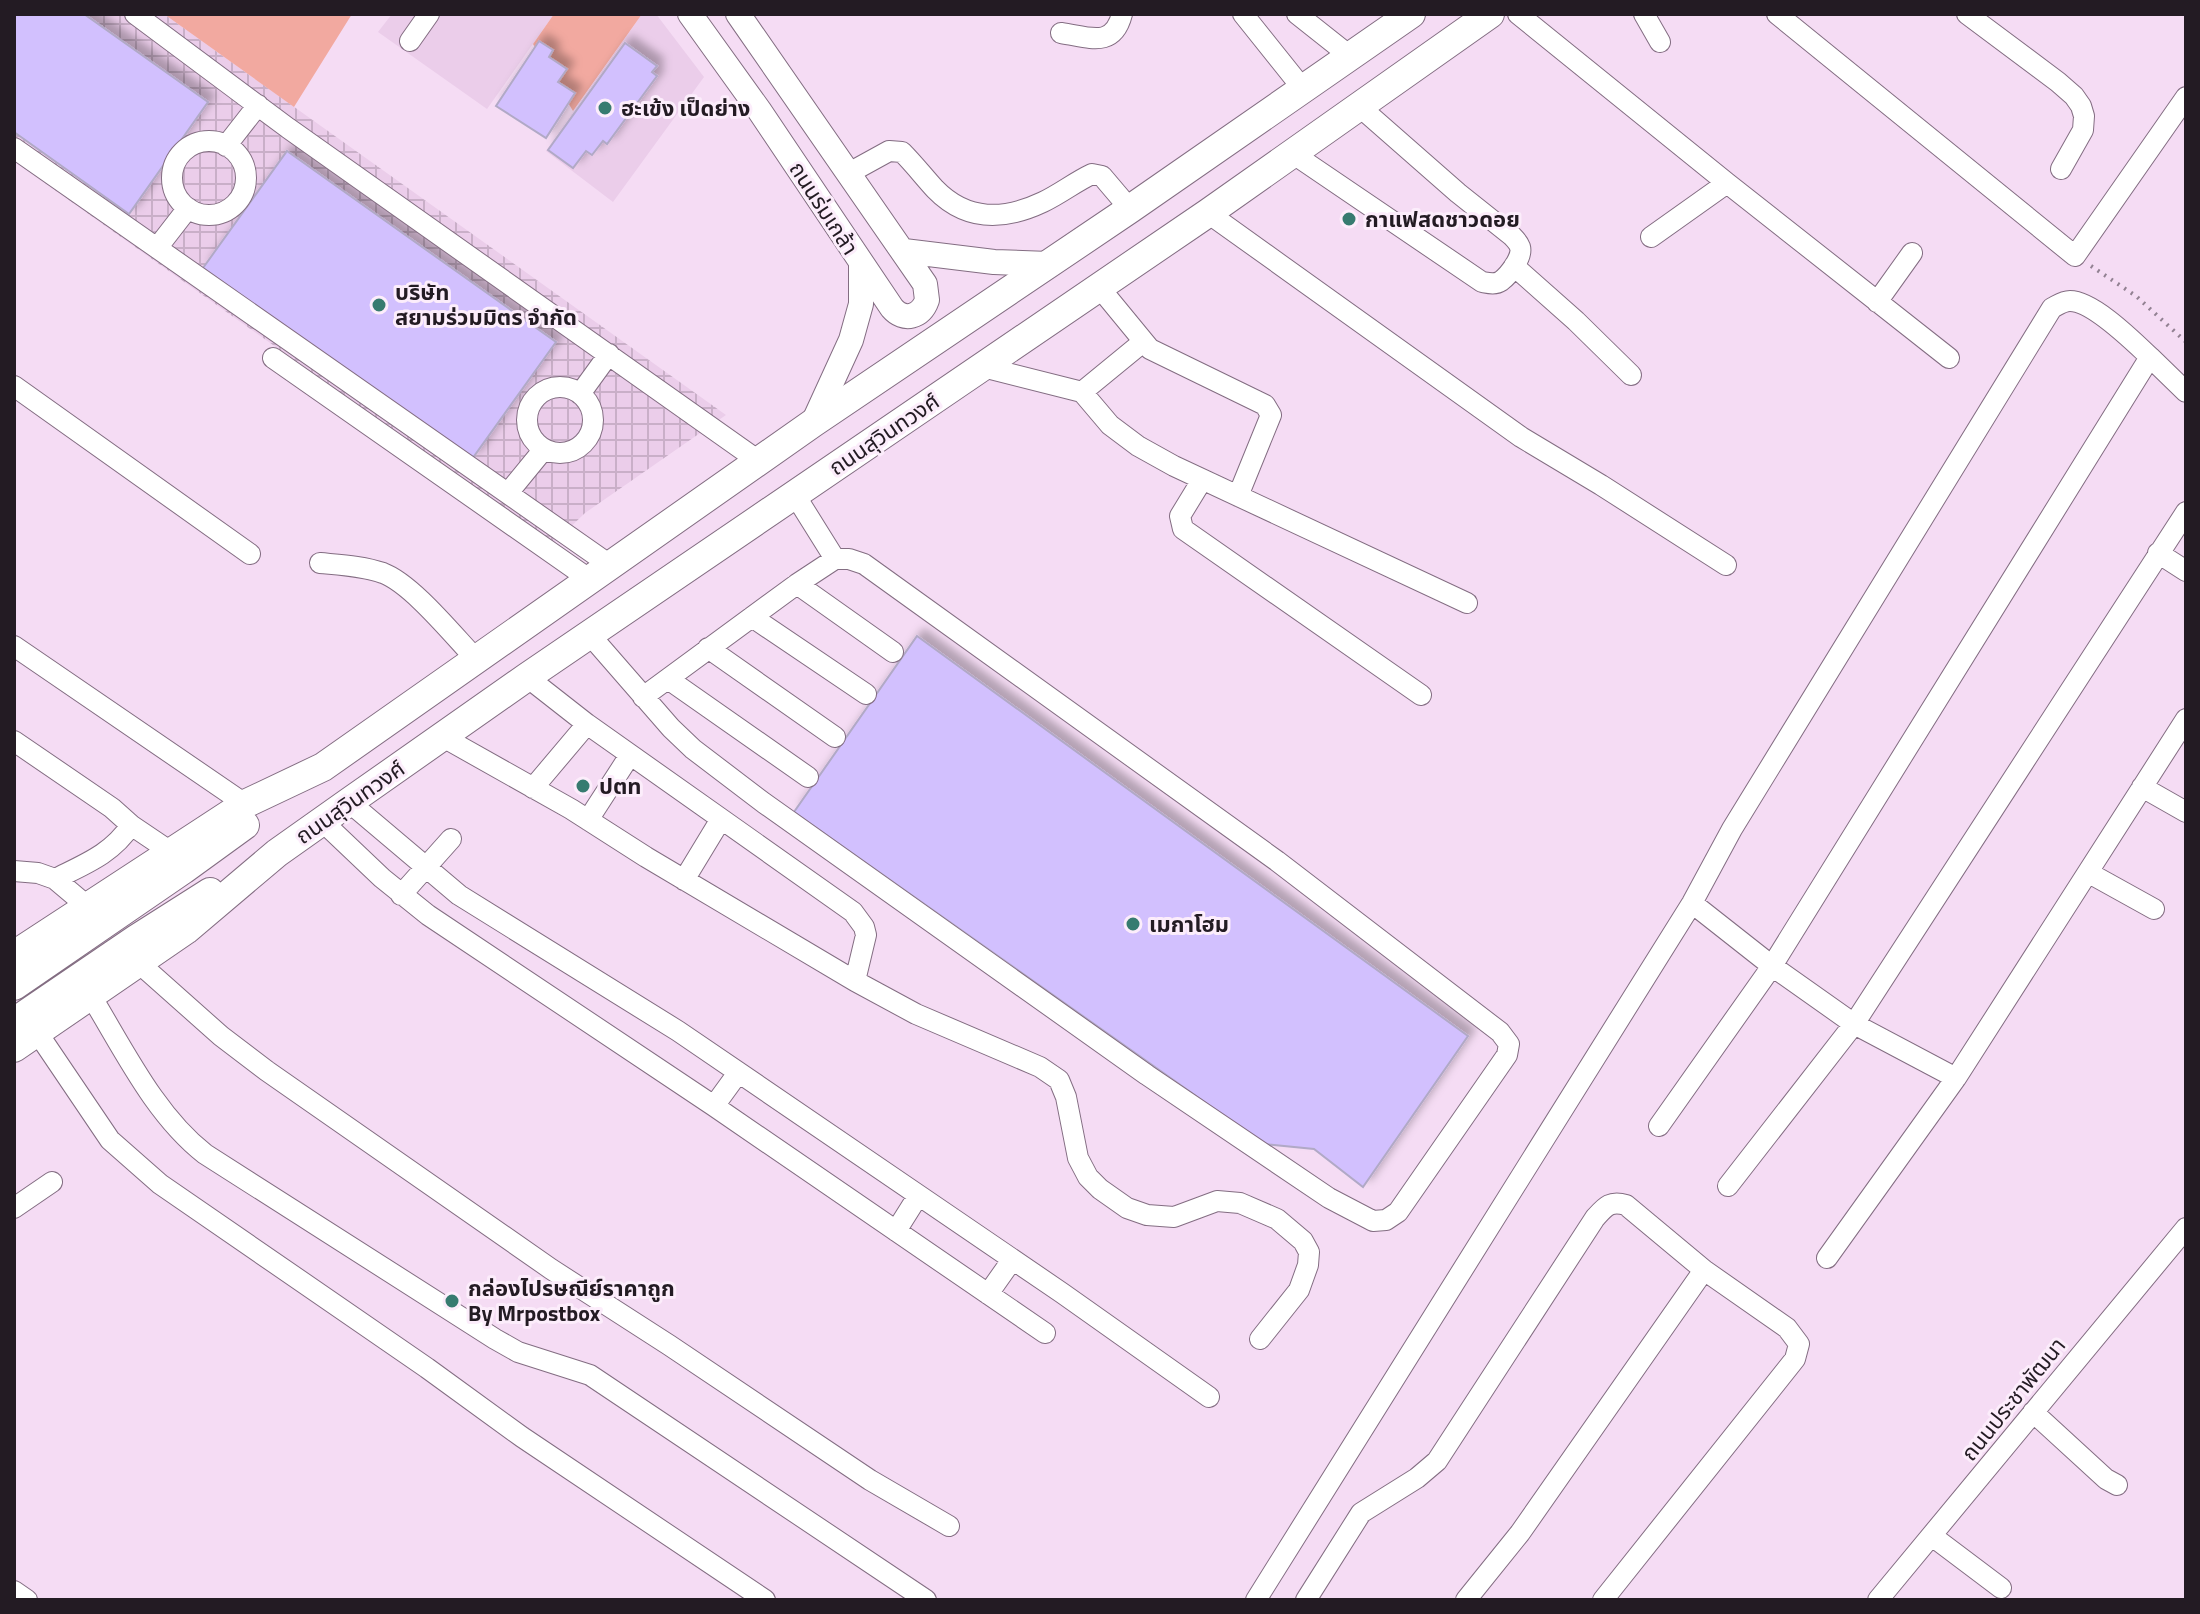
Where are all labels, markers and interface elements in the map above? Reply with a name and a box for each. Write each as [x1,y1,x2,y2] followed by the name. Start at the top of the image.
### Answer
[621,91,750,125] place label: ฮะเข้ง เป็ดย่าง
[596,99,614,117] marker: ฮะเข้ง เป็ดย่าง
[781,154,867,262] street label: ถนนร่มเกล้า
[1365,202,1520,236] place label: กาแฟสดชาวดอย
[1340,210,1358,228] marker: กาแฟสดชาวดอย
[395,275,577,334] place label: บริษัท สยามร่วมมิตร จำกัด
[370,296,388,314] marker: บริษัท สยามร่วมมิตร จำกัด
[822,384,946,484] street label: ถนนสุวินทวงศ์
[288,752,412,852] street label: ถนนสุวินทวงศ์
[599,769,642,803] place label: ปตท
[574,777,592,795] marker: ปตท
[1149,907,1229,941] place label: เมกาโฮม
[1124,915,1142,933] marker: เมกาโฮม
[468,1271,675,1330] place label: กล่องไปรษณีย์ราคาถูก By Mrpostbox
[443,1292,461,1310] marker: กล่องไปรษณีย์ราคาถูก By Mrpostbox
[1952,1330,2074,1468] street label: ถนนประชาพัฒนา

